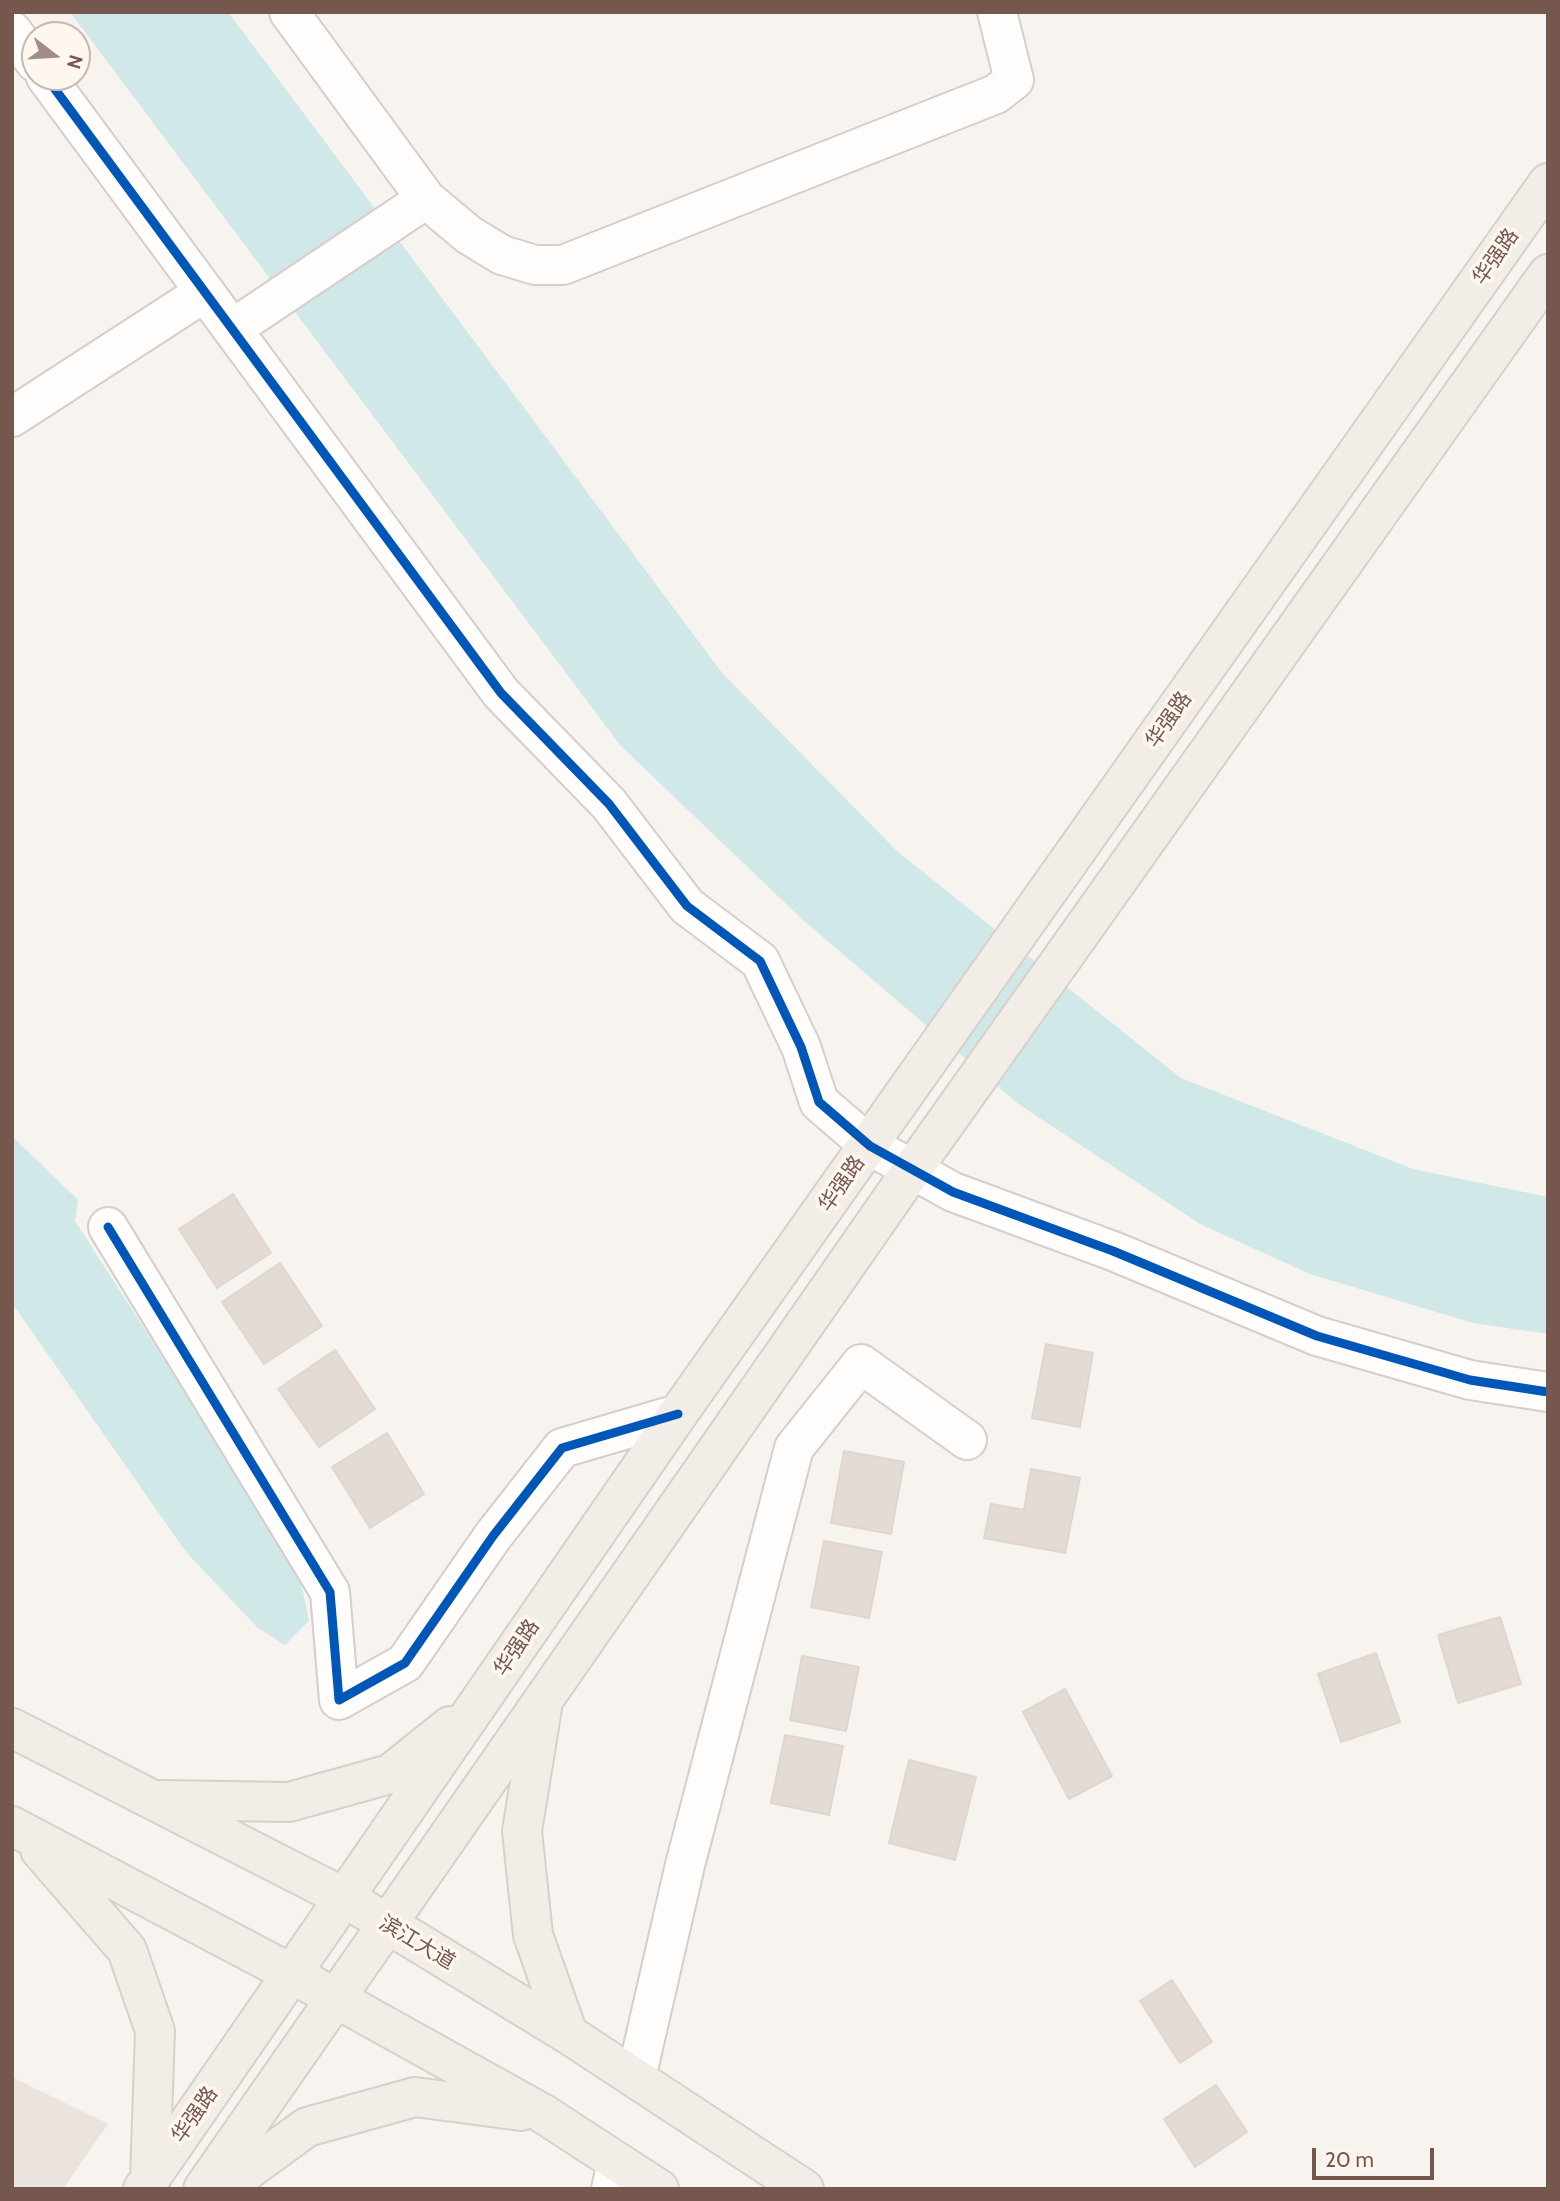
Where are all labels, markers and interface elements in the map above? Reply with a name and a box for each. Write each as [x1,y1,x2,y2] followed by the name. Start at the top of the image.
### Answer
[21,21,91,91] north arrow
[62,52,88,71] text: N
[1468,224,1524,290] street label: 华强路
[1141,687,1197,753] street label: 华强路
[814,1151,870,1217] street label: 华强路
[489,1615,545,1681] street label: 华强路
[375,1911,459,1975] street label: 滨江大道
[167,2082,223,2148] street label: 华强路
[1315,2134,1438,2178] scale bar
[1325,2147,1374,2172] text: 20 m

